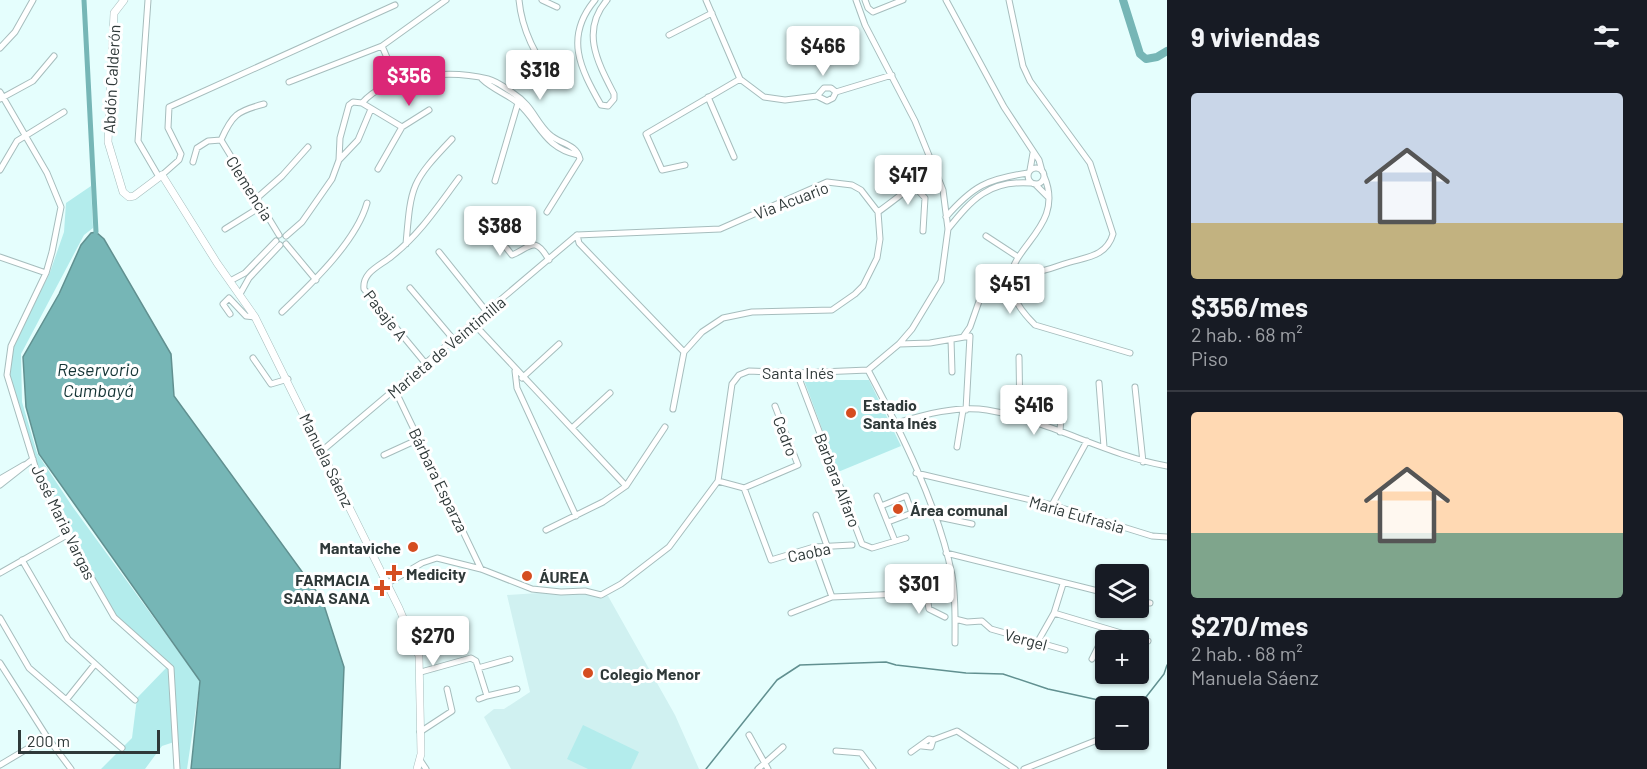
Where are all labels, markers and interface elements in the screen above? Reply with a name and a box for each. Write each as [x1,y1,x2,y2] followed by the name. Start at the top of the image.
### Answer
[1590,20,1623,53] icon: filters
[1191,21,1320,52] text: 9 viviendas
[99,24,123,134] street label: Abdón Calderón
[787,26,859,77] pin: $466
[800,33,846,57] text: $466
[504,50,576,101] pin: $318
[373,56,445,107] pin: $356
[520,57,560,81] text: $318
[387,63,431,87] text: $356
[1353,132,1461,240] icon: home
[223,152,277,224] street label: Clemencia
[872,155,944,206] pin: $417
[889,162,927,186] text: $417
[751,177,831,223] street label: Via Acuario
[464,206,536,257] pin: $388
[478,213,522,237] text: $388
[974,264,1046,315] pin: $451
[989,271,1031,295] text: $451
[360,286,412,344] street label: Pasaje A
[1191,291,1308,322] text: $356/mes
[383,292,509,402] street label: Marieta de Veintimilla
[1191,322,1303,346] text: 2 hab. · 68 m²
[1191,346,1228,370] text: Piso
[57,358,139,401] water label: Reservorio Cumbayá
[762,363,834,382] street label: Santa Inés
[998,385,1070,436] pin: $416
[1014,392,1054,416] text: $416
[863,395,937,432] place label: Estadio Santa Inés
[844,406,858,420] marker: Estadio Santa Inés
[296,410,358,510] street label: Manuela Sáenz
[770,413,802,459] street label: Cedro
[406,425,472,535] street label: Bárbara Esparza
[811,430,865,530] street label: Barbara Alfaro
[1353,451,1461,559] icon: home
[28,462,100,582] street label: José Maria Vargas
[1027,491,1127,537] street label: María Eufrasia
[910,500,1008,519] place label: Área comunal
[891,502,905,516] marker: Área comunal
[320,538,401,557] place label: Mantaviche
[786,538,832,566] street label: Caoba
[406,540,420,554] marker: Mantaviche
[406,564,466,583] place label: Medicity
[883,564,955,615] pin: $301
[1095,564,1149,750] map controls
[1095,564,1149,618] button: layers
[387,566,401,580] marker: Medicity
[539,567,590,586] place label: ÁUREA
[520,569,534,583] marker: ÁUREA
[284,570,370,607] place label: FARMACIA SANA SANA
[899,571,939,595] text: $301
[375,581,389,595] marker: FARMACIA SANA SANA
[1191,610,1308,641] text: $270/mes
[397,616,469,667] pin: $270
[411,623,455,647] text: $270
[1002,624,1050,654] street label: Vergel
[1095,630,1149,684] button: +
[1191,641,1303,665] text: 2 hab. · 68 m²
[600,664,700,683] place label: Colegio Menor
[1191,665,1319,689] text: Manuela Sáenz
[581,666,595,680] marker: Colegio Menor
[1095,696,1149,750] button: −
[18,727,160,754] scale bar
[27,731,70,750] text: 200 m

